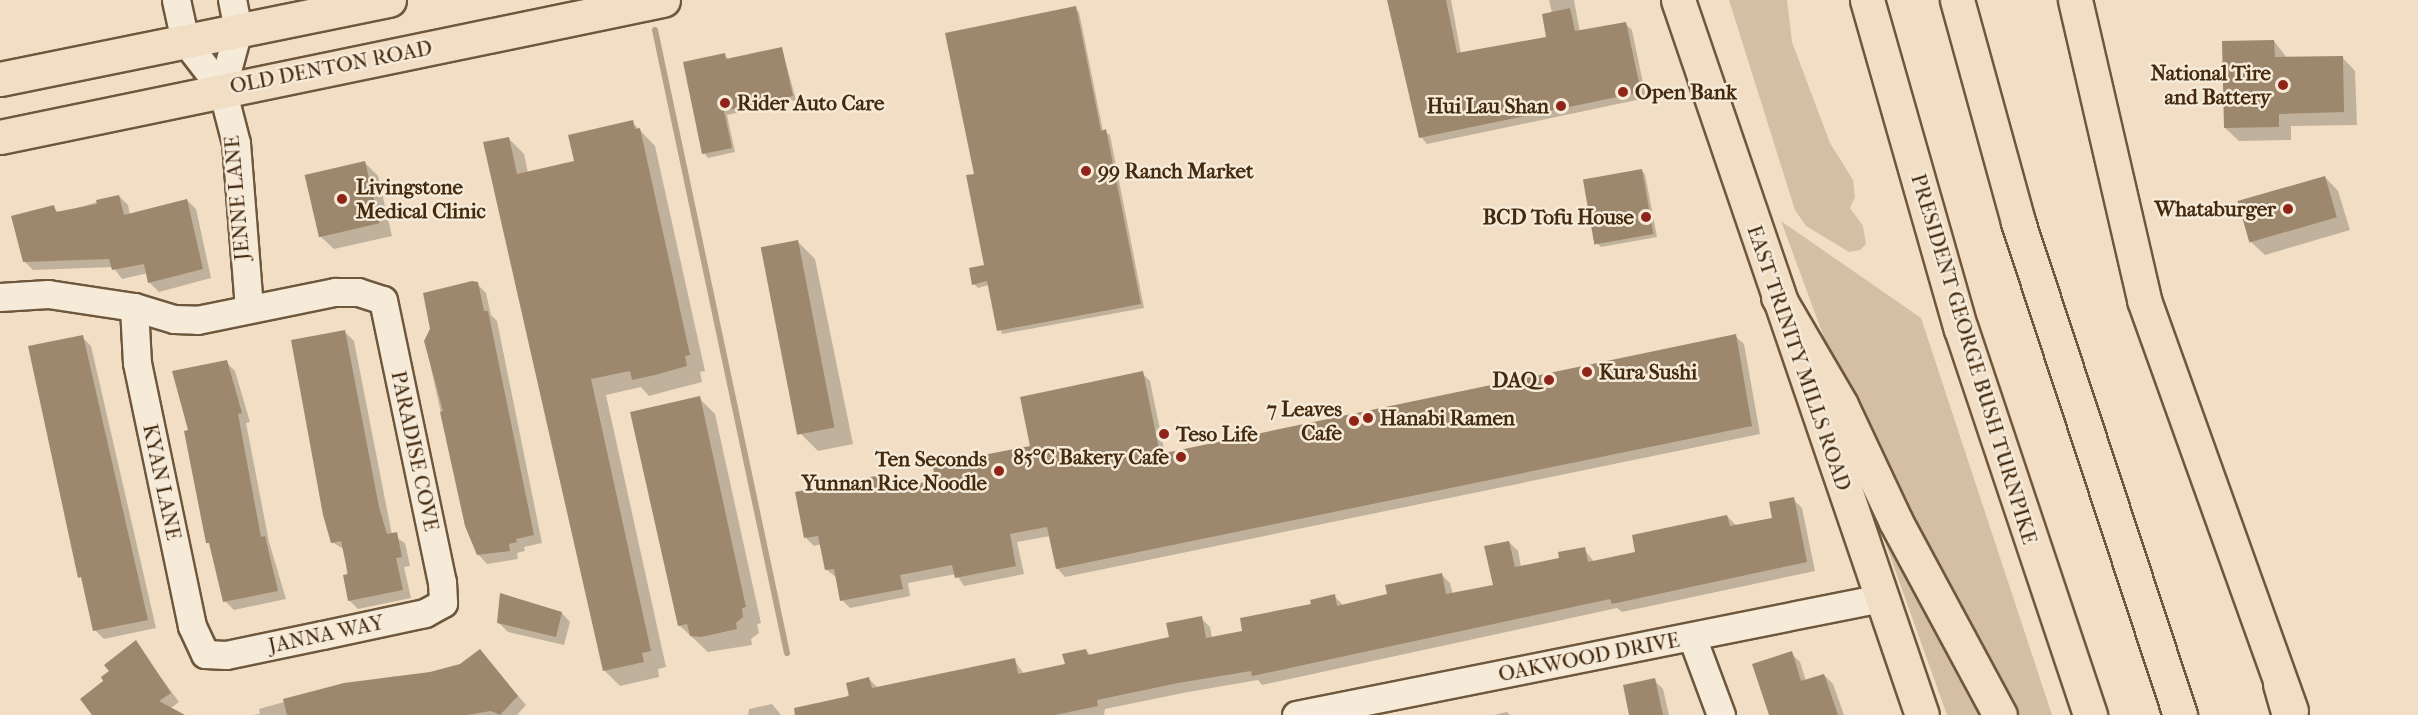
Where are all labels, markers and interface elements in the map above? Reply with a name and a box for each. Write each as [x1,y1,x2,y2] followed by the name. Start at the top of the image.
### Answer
[228,35,434,99] street label: OLD DENTON ROAD
[2150,60,2271,110] place label: National Tire and Battery
[2276,78,2290,92] marker: National Tire and Battery
[1635,79,1737,105] place label: Open Bank
[1616,85,1630,99] marker: Open Bank
[737,90,884,116] place label: Rider Auto Care
[1427,93,1549,119] place label: Hui Lau Shan
[718,96,732,110] marker: Rider Auto Care
[1554,99,1568,113] marker: Hui Lau Shan
[219,134,255,262] street label: JENNE LANE
[1098,158,1253,184] place label: 99 Ranch Market
[1079,164,1093,178] marker: 99 Ranch Market
[1906,171,2042,547] street label: PRESIDENT GEORGE BUSH TURNPIKE
[356,174,486,224] place label: Livingstone Medical Clinic
[333,190,351,208] marker: Livingstone Medical Clinic
[2155,196,2276,222] place label: Whataburger
[2281,202,2295,216] marker: Whataburger
[1483,204,1634,230] place label: BCD Tofu House
[1639,210,1653,224] marker: BCD Tofu House
[1742,222,1856,494] street label: EAST TRINITY MILLS ROAD
[1599,359,1697,385] place label: Kura Sushi
[1580,365,1594,379] marker: Kura Sushi
[1492,367,1537,393] place label: DAQ
[386,369,444,533] street label: PARADISE COVE
[1542,373,1556,387] marker: DAQ
[1267,396,1342,446] place label: 7 Leaves Cafe
[1380,405,1515,431] place label: Hanabi Ramen
[1361,411,1375,425] marker: Hanabi Ramen
[1347,414,1361,428] marker: 7 Leaves Cafe
[1176,421,1258,447] place label: Teso Life
[137,422,187,542] street label: KYAN LANE
[1157,427,1171,441] marker: Teso Life
[1013,444,1169,470] place label: 85°C Bakery Cafe
[802,446,987,496] place label: Ten Seconds Yunnan Rice Noodle
[1174,450,1188,464] marker: 85°C Bakery Cafe
[992,464,1006,478] marker: Ten Seconds Yunnan Rice Noodle
[266,609,386,659] street label: JANNA WAY
[1496,627,1682,687] street label: OAKWOOD DRIVE

